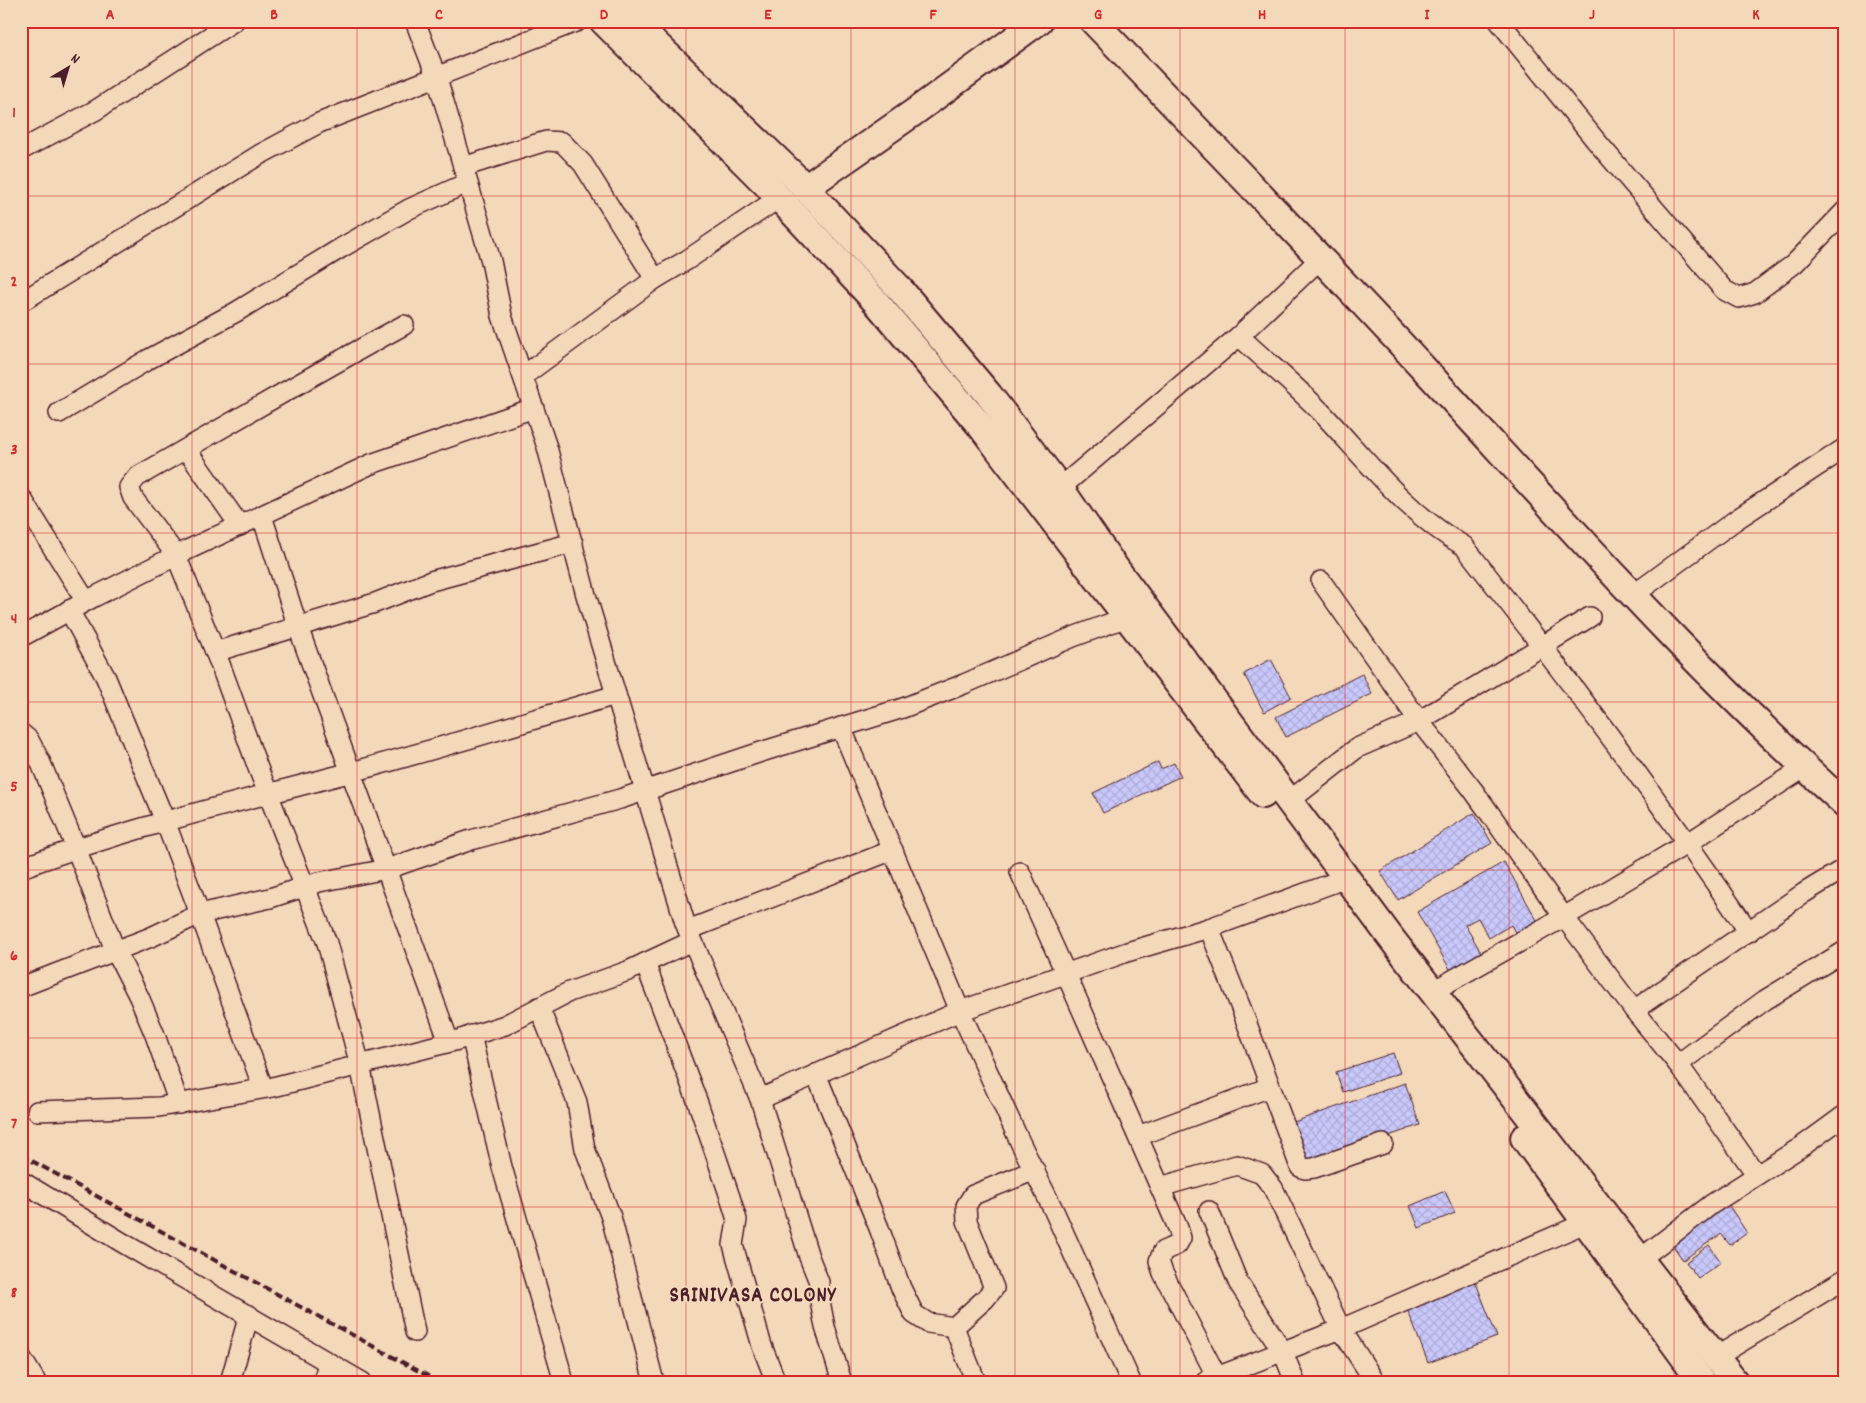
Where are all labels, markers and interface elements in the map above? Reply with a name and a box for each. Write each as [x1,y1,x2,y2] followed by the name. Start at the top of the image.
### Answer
[106,4,115,27] text: A
[270,4,278,27] text: B
[435,4,443,27] text: C
[600,4,609,27] text: D
[764,4,772,27] text: E
[929,4,937,27] text: F
[1094,4,1102,27] text: G
[1258,4,1266,27] text: H
[1425,4,1431,27] text: I
[1589,4,1595,27] text: J
[1752,4,1760,27] text: K
[42,42,92,92] north arrow
[66,49,84,69] text: N
[12,102,16,125] text: 1
[11,271,18,294] text: 2
[10,439,18,462] text: 3
[11,608,17,631] text: 4
[10,776,18,799] text: 5
[10,945,18,968] text: 6
[11,1113,17,1136] text: 7
[11,1282,18,1305] text: 8
[669,1282,837,1312] district label: SRINIVASA COLONY

